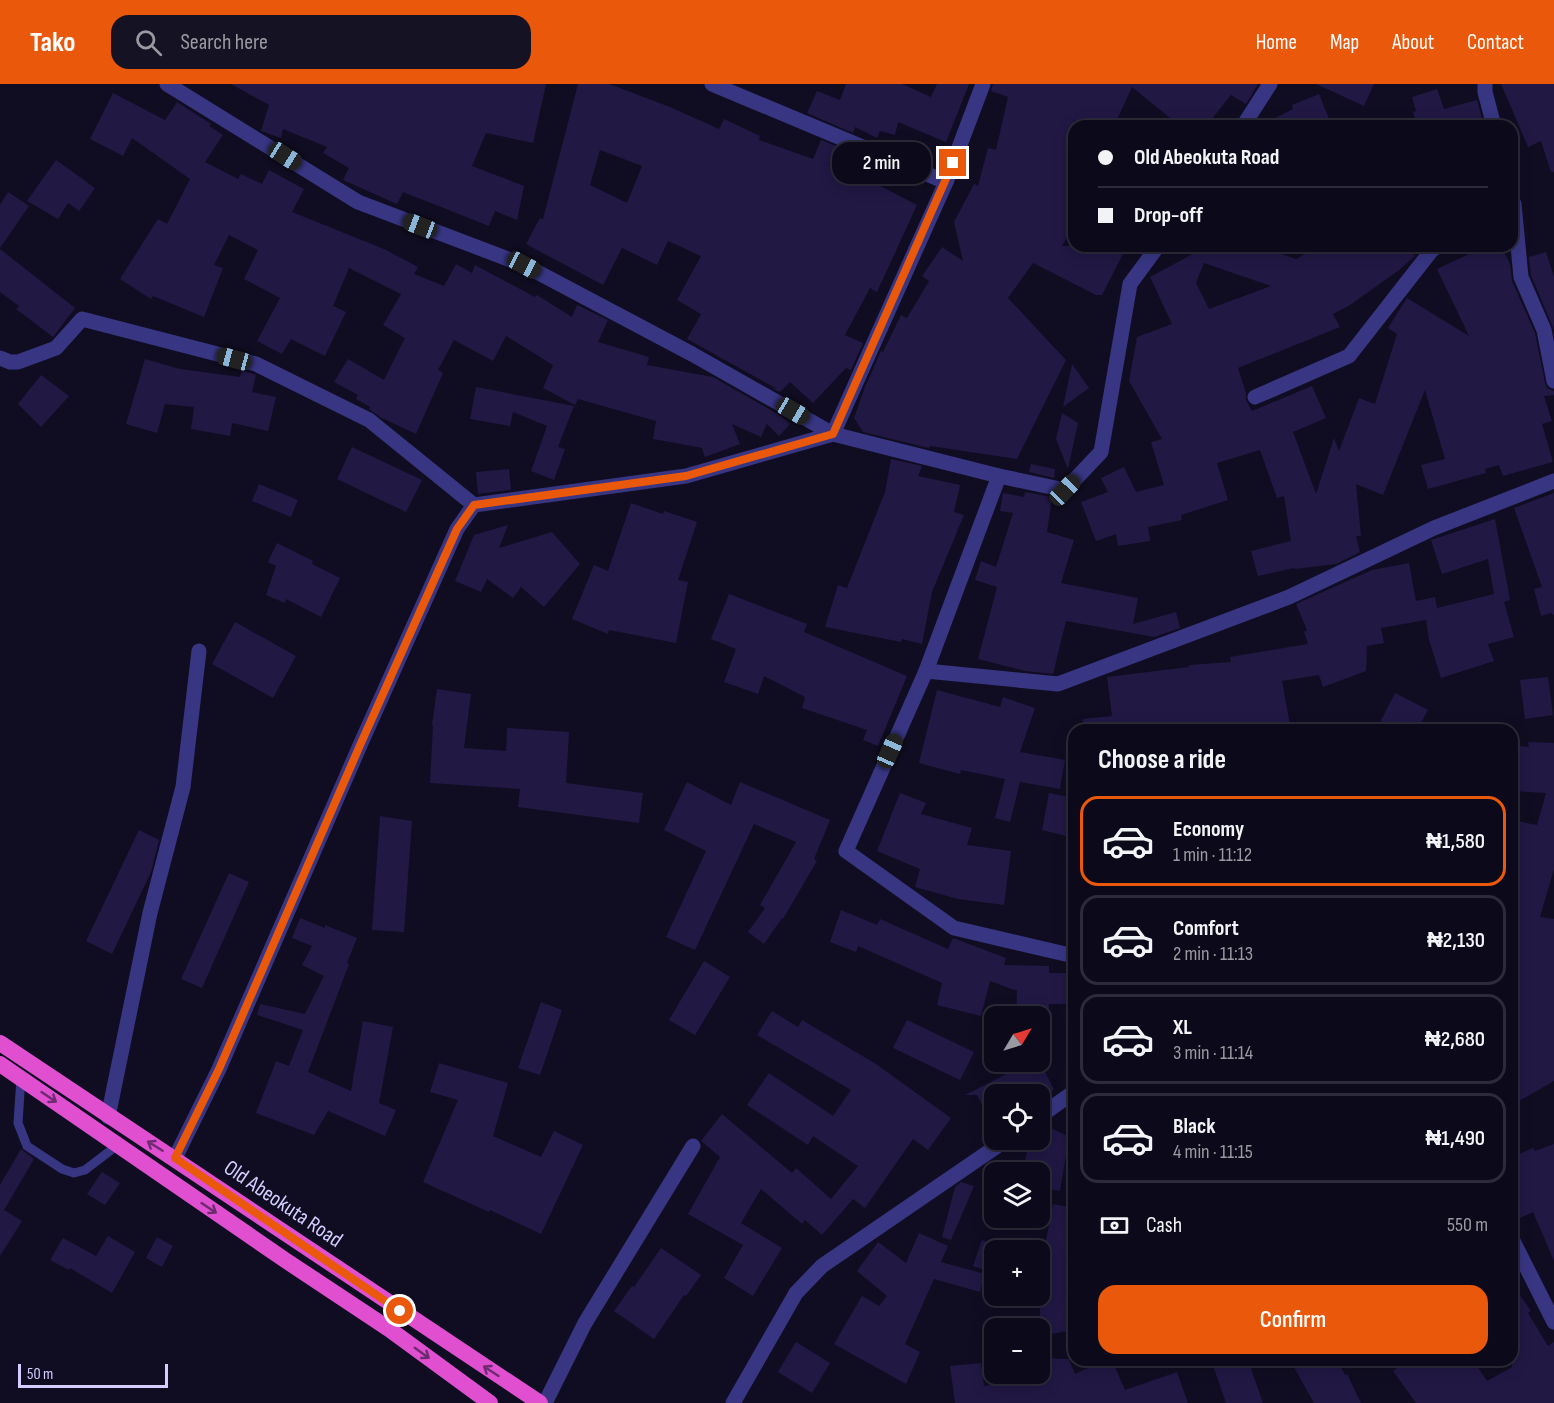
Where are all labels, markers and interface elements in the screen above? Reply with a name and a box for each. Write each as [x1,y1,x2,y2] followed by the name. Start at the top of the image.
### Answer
[111,15,531,69] search box
[30,26,75,59] text: Tako
[132,26,165,59] icon: search
[180,29,268,56] text: Search here
[1256,30,1297,55] text: Home
[1330,30,1359,55] text: Map
[1392,30,1434,55] text: About
[1467,30,1524,55] text: Contact
[265,139,305,173] car
[833,142,932,184] callout: 2 min
[1134,144,1279,171] text: Old Abeokuta Road
[939,149,966,176] route end
[863,151,900,175] text: 2 min
[1134,202,1203,229] text: Drop-off
[400,211,440,241] car
[504,249,544,281] car
[214,346,254,372] car
[773,394,813,428] car
[1046,471,1084,509] car
[874,731,906,771] car
[1098,744,1226,776] text: Choose a ride
[1101,814,1155,868] icon: car
[1173,816,1244,843] text: Economy
[1426,828,1485,855] text: ₦1,580
[1173,843,1252,867] text: 1 min · 11:12
[1101,913,1155,967] icon: car
[1173,915,1239,942] text: Comfort
[1427,927,1485,954] text: ₦2,130
[1173,942,1253,966] text: 2 min · 11:13
[984,1006,1050,1072] north arrow
[984,1006,1050,1384] map controls
[1101,1012,1155,1066] icon: car
[1173,1014,1192,1041] text: XL
[1425,1026,1485,1053] text: ₦2,680
[1173,1041,1253,1065] text: 3 min · 11:14
[984,1084,1050,1150] button: locate
[40,1090,57,1103] one-way arrow
[1101,1111,1155,1165] icon: car
[1173,1113,1215,1140] text: Black
[1425,1125,1485,1152] text: ₦1,490
[147,1139,164,1151] one-way arrow
[1173,1140,1253,1164] text: 4 min · 11:15
[219,1154,347,1254] street label: Old Abeokuta Road
[984,1162,1050,1228] button: layers
[200,1202,216,1214] one-way arrow
[1098,1209,1131,1242] icon: cash
[1146,1212,1182,1239] text: Cash
[1447,1213,1488,1237] text: 550 m
[984,1240,1050,1306] button: +
[1098,1285,1488,1354] button: Confirm
[386,1297,413,1324] route start
[984,1318,1050,1384] button: −
[414,1346,430,1359] one-way arrow
[18,1361,168,1388] scale bar
[27,1365,53,1384] text: 50 m
[483,1365,500,1377] one-way arrow

